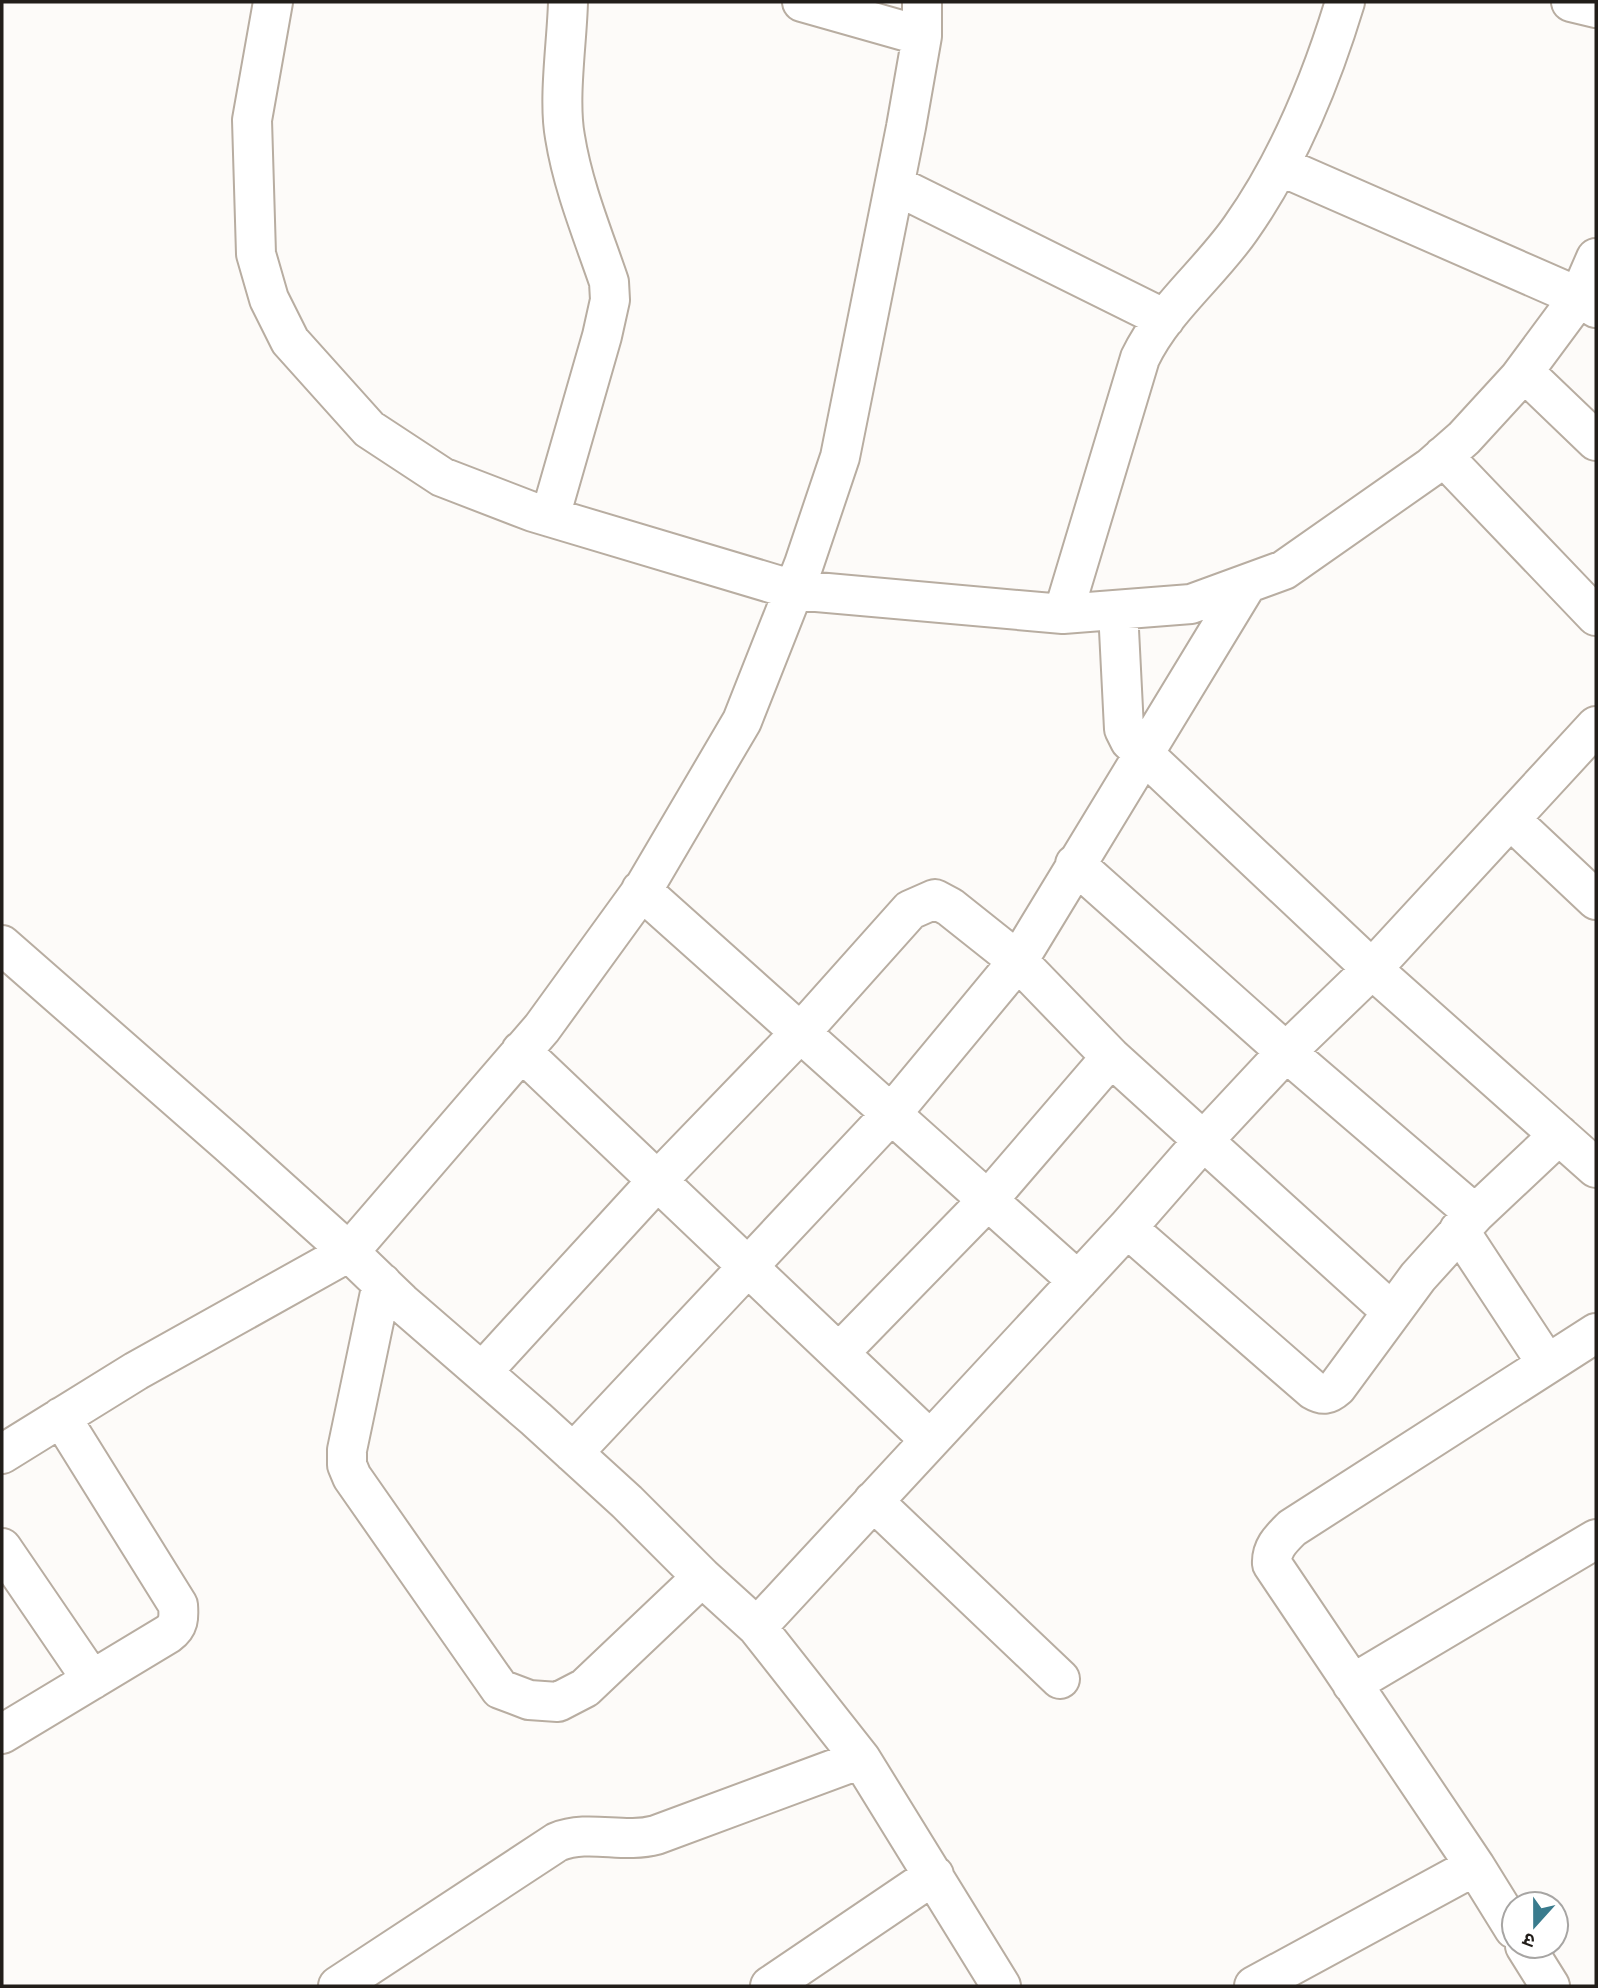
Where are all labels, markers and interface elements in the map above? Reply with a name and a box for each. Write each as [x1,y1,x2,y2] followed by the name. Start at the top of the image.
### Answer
[1500,1890,1570,1960] north arrow
[1519,1927,1538,1953] text: उ

